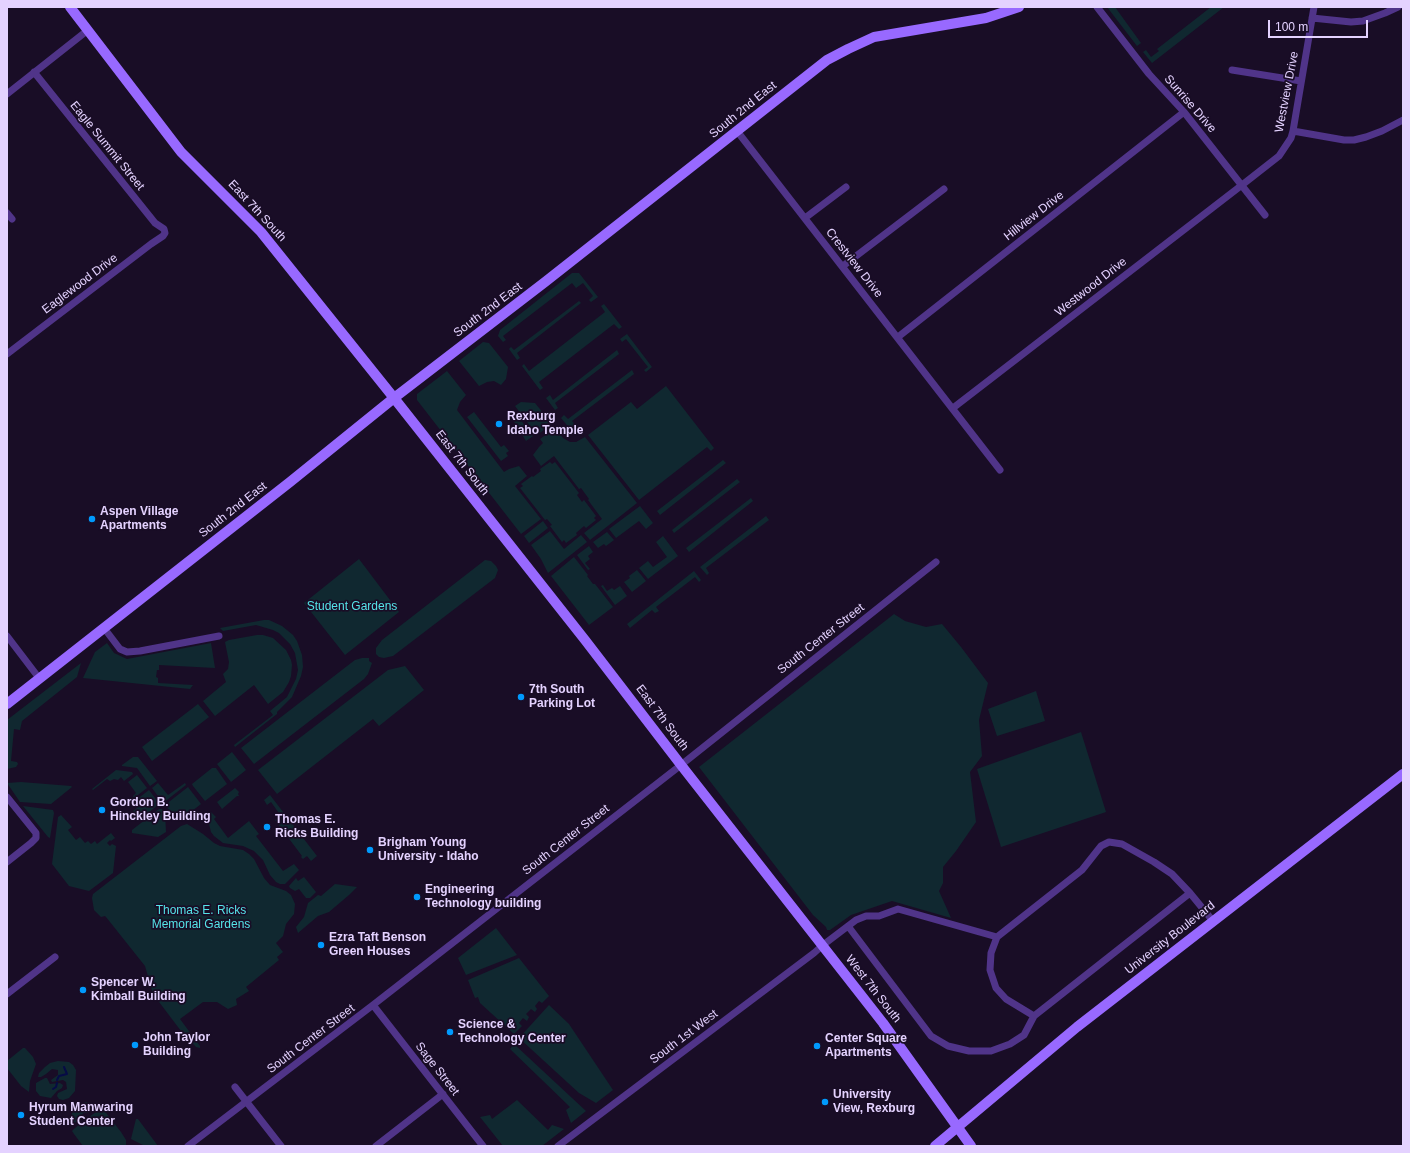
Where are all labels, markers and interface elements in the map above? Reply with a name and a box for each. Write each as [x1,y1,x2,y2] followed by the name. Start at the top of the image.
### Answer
[1270,12,1370,38] scale bar
[1275,20,1308,34] text: 100 m
[1272,50,1302,134] street label: Westview Drive
[1161,72,1219,136] street label: Sunrise Drive
[707,79,779,141] street label: South 2nd East
[67,99,147,193] street label: Eagle Summit Street
[225,177,289,245] street label: East 7th South
[1001,188,1067,244] street label: Hillview Drive
[822,225,886,301] street label: Crestview Drive
[39,251,121,317] street label: Eaglewood Drive
[1052,255,1130,319] street label: Westwood Drive
[451,280,525,340] street label: South 2nd East
[507,410,583,438] place label: Rexburg Idaho Temple
[494,419,504,429] marker: Rexburg Idaho Temple
[432,428,492,498] street label: East 7th South
[196,479,270,541] street label: South 2nd East
[100,505,178,533] place label: Aspen Village Apartments
[87,514,97,524] marker: Aspen Village Apartments
[307,600,397,614] park label: Student Gardens
[775,601,867,677] street label: South Center Street
[633,682,691,754] street label: East 7th South
[529,683,595,711] place label: 7th South Parking Lot
[516,692,526,702] marker: 7th South Parking Lot
[110,796,211,824] place label: Gordon B. Hinckley Building
[520,802,612,878] street label: South Center Street
[97,805,107,815] marker: Gordon B. Hinckley Building
[275,813,358,841] place label: Thomas E. Ricks Building
[262,822,272,832] marker: Thomas E. Ricks Building
[378,836,479,864] place label: Brigham Young University - Idaho
[365,845,375,855] marker: Brigham Young University - Idaho
[425,883,541,911] place label: Engineering Technology building
[412,892,422,902] marker: Engineering Technology building
[1122,898,1218,978] street label: University Boulevard
[152,904,250,932] park label: Thomas E. Ricks Memorial Gardens
[329,931,426,959] place label: Ezra Taft Benson Green Houses
[316,940,326,950] marker: Ezra Taft Benson Green Houses
[842,952,904,1026] street label: West 7th South
[91,976,186,1004] place label: Spencer W. Kimball Building
[78,985,88,995] marker: Spencer W. Kimball Building
[264,1001,358,1077] street label: South Center Street
[647,1007,721,1067] street label: South 1st West
[458,1018,566,1046] place label: Science & Technology Center
[445,1027,455,1037] marker: Science & Technology Center
[143,1031,210,1059] place label: John Taylor Building
[825,1032,907,1060] place label: Center Square Apartments
[130,1040,140,1050] marker: John Taylor Building
[412,1040,462,1098] street label: Sage Street
[812,1041,822,1051] marker: Center Square Apartments
[833,1088,915,1116] place label: University View, Rexburg
[820,1097,830,1107] marker: University View, Rexburg
[29,1101,133,1129] place label: Hyrum Manwaring Student Center
[16,1110,26,1120] marker: Hyrum Manwaring Student Center

